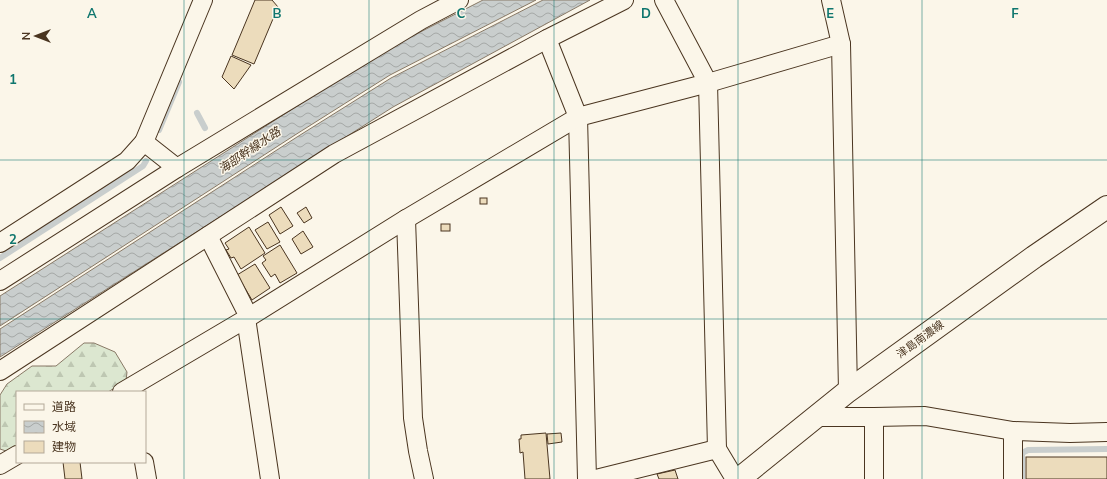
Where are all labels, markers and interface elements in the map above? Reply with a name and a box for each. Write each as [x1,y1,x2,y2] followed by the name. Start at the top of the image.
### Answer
[87,5,97,21] text: A
[273,5,282,21] text: B
[457,5,466,21] text: C
[641,5,651,21] text: D
[826,5,834,21] text: E
[1011,5,1019,21] text: F
[16,16,56,56] north arrow
[19,32,33,40] text: N
[9,71,17,87] text: 1
[215,123,284,176] water label: 海部幹線水路
[9,231,17,247] text: 2
[894,317,946,361] street label: 津島南濃線
[16,391,146,463] legend
[52,399,76,414] text: 道路
[52,419,76,434] text: 水域
[52,439,76,454] text: 建物

